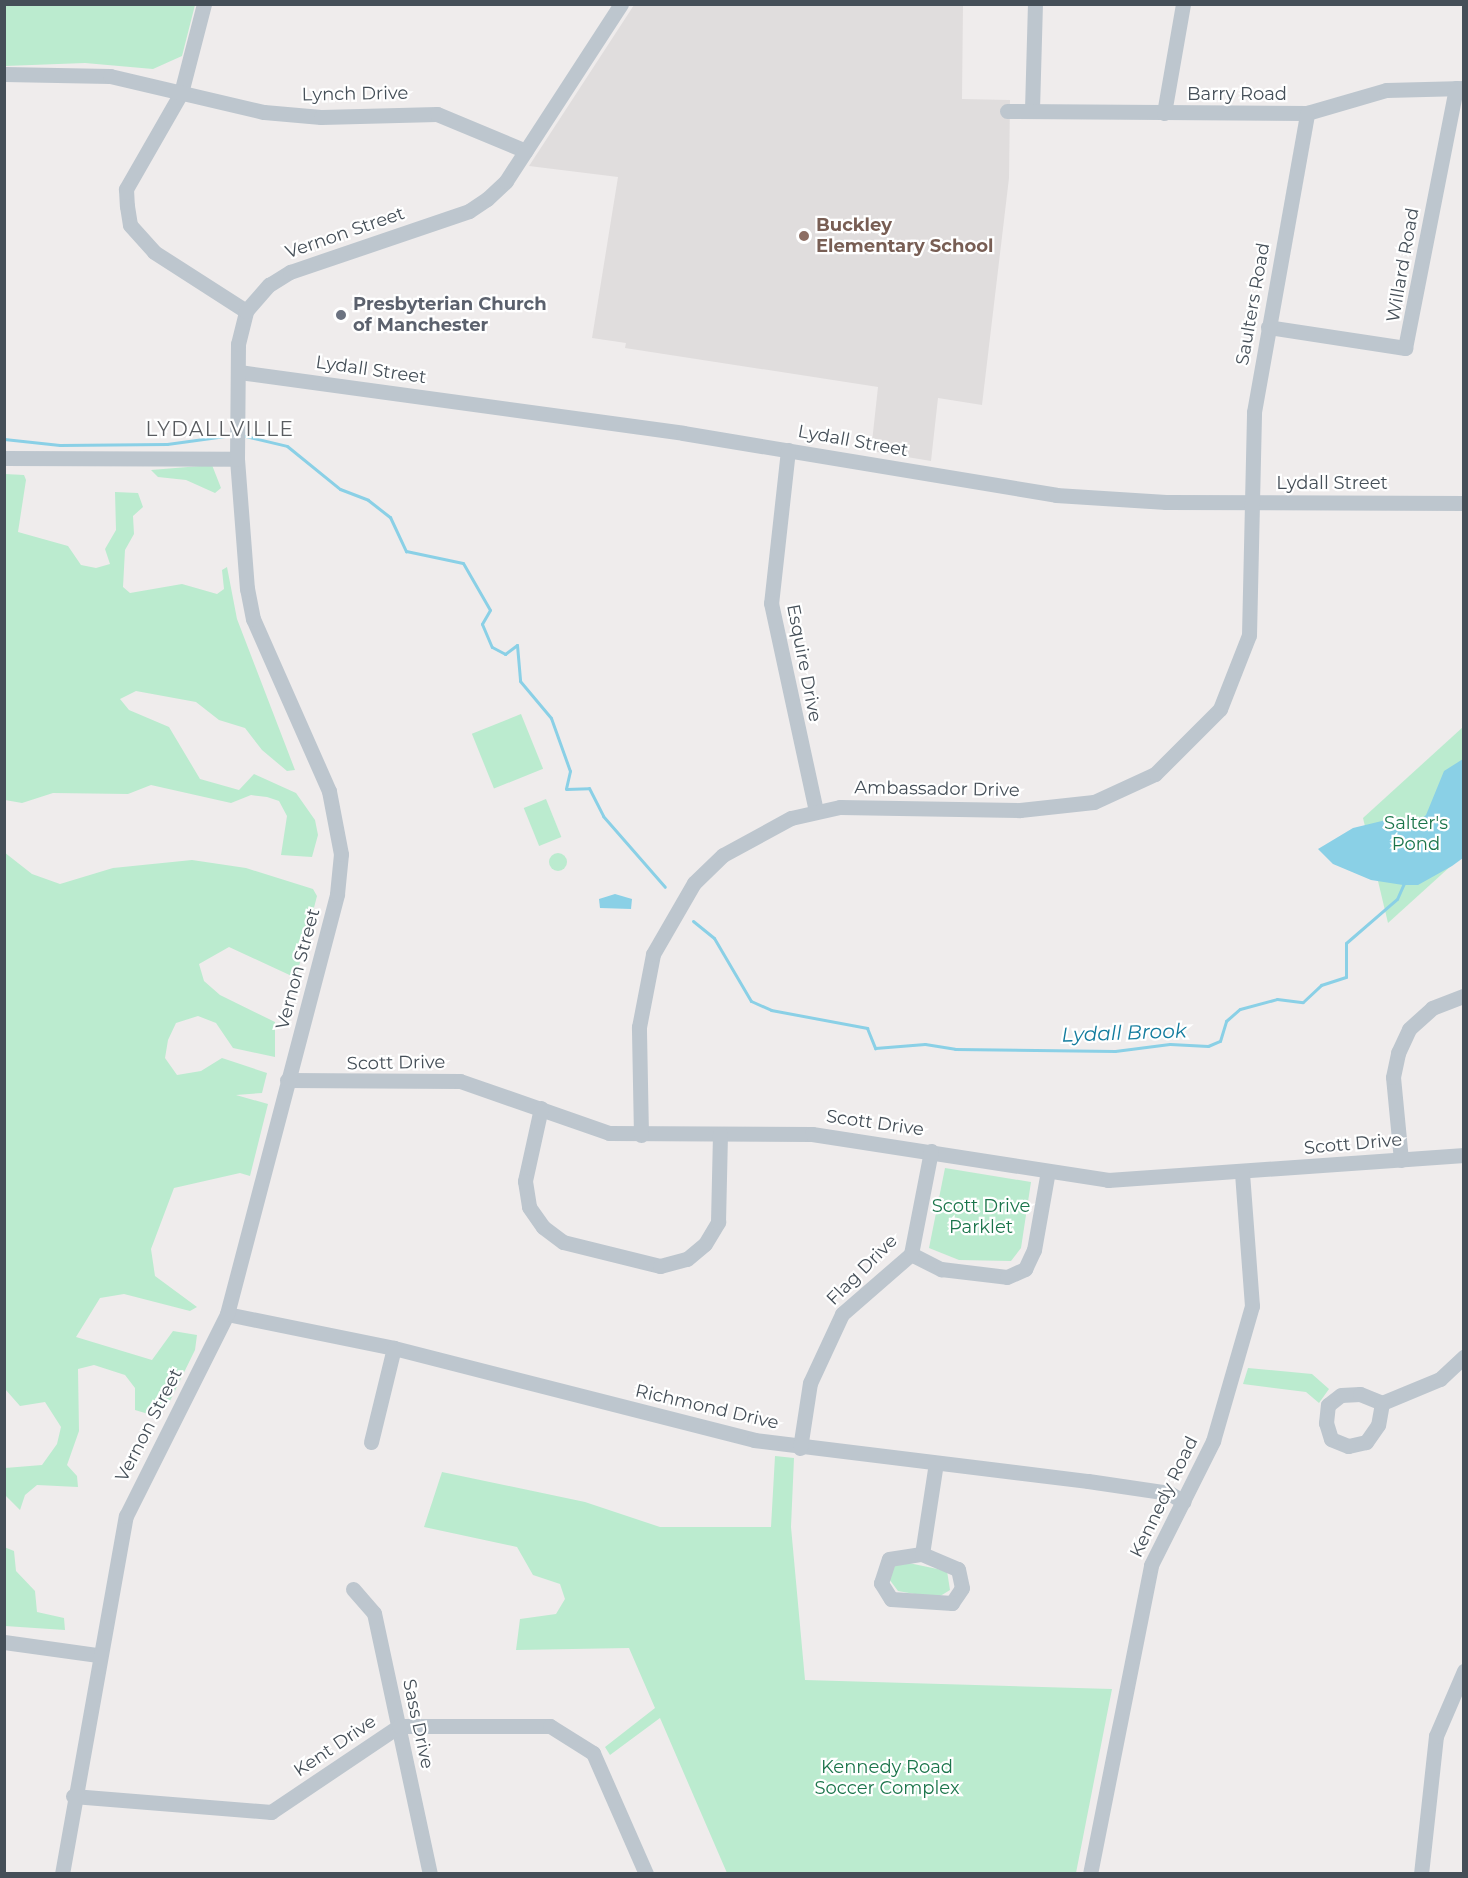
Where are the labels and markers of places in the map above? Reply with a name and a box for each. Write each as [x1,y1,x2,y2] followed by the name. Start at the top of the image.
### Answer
[816,215,993,258] place label: Buckley Elementary School
[797,229,811,243] marker: Buckley Elementary School
[353,294,547,336] place label: Presbyterian Church of Manchester
[334,308,348,322] marker: Presbyterian Church of Manchester

